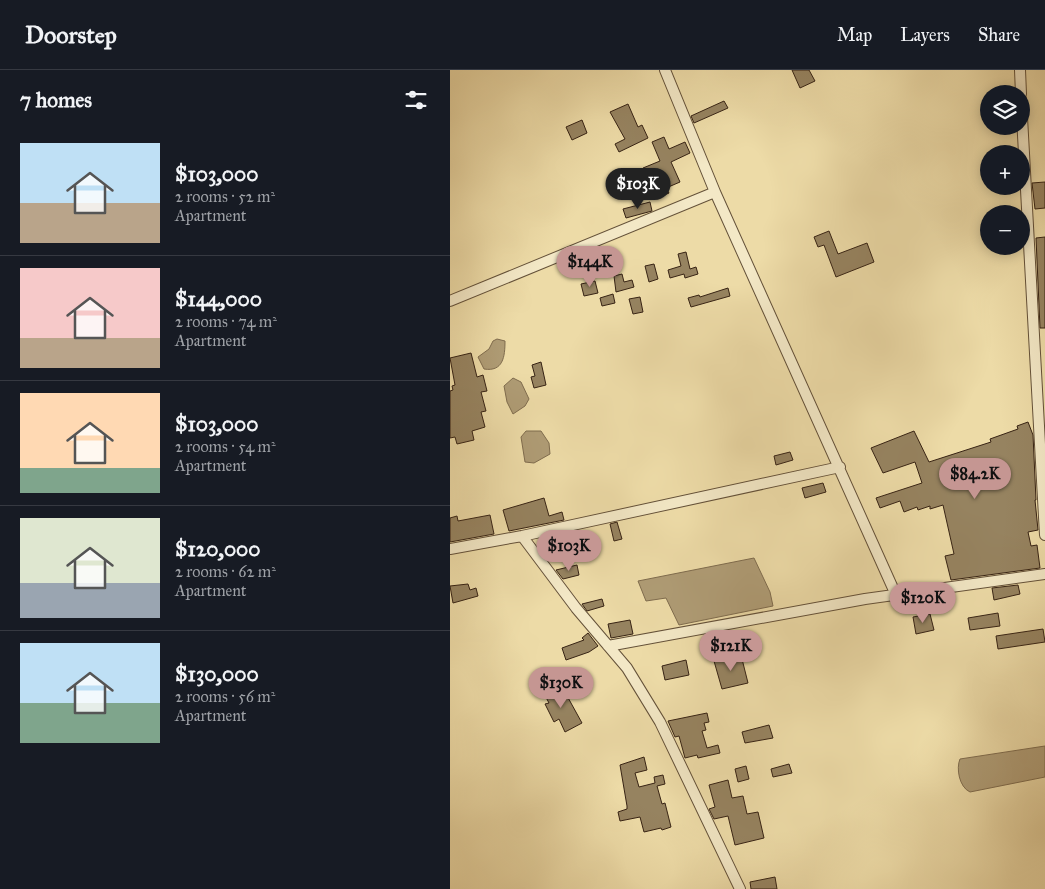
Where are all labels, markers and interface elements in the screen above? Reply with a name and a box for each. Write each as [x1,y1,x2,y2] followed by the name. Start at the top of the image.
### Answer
[25,20,117,50] text: Doorstep
[837,24,872,46] text: Map
[900,24,950,46] text: Layers
[978,24,1020,46] text: Share
[980,85,1030,255] map controls
[980,85,1030,135] button: layers
[402,86,430,114] icon: filters
[20,87,92,113] text: 7 homes
[980,145,1030,195] button: +
[175,161,259,187] text: $103,000
[60,163,120,223] icon: home
[603,168,673,210] pin: $103K
[617,174,659,193] text: $103K
[175,187,275,206] text: 2 rooms · 52 m²
[980,205,1030,255] button: −
[175,206,247,225] text: Apartment
[555,246,625,288] pin: $144K
[567,252,613,271] text: $144K
[175,286,262,312] text: $144,000
[60,288,120,348] icon: home
[175,312,277,331] text: 2 rooms · 74 m²
[175,331,247,350] text: Apartment
[175,411,259,437] text: $103,000
[60,413,120,473] icon: home
[175,437,276,456] text: 2 rooms · 54 m²
[175,456,247,475] text: Apartment
[934,458,1016,500] pin: $84.2K
[950,464,1000,483] text: $84.2K
[534,530,604,572] pin: $103K
[175,536,261,562] text: $120,000
[548,536,590,555] text: $103K
[60,538,120,598] icon: home
[175,562,276,581] text: 2 rooms · 62 m²
[175,581,247,600] text: Apartment
[888,582,958,624] pin: $120K
[901,588,945,607] text: $120K
[696,630,766,672] pin: $121K
[710,636,752,655] text: $121K
[175,661,259,687] text: $130,000
[60,663,120,723] icon: home
[526,666,596,709] pin: $130K
[540,673,582,692] text: $130K
[175,687,275,706] text: 2 rooms · 56 m²
[175,706,247,725] text: Apartment

